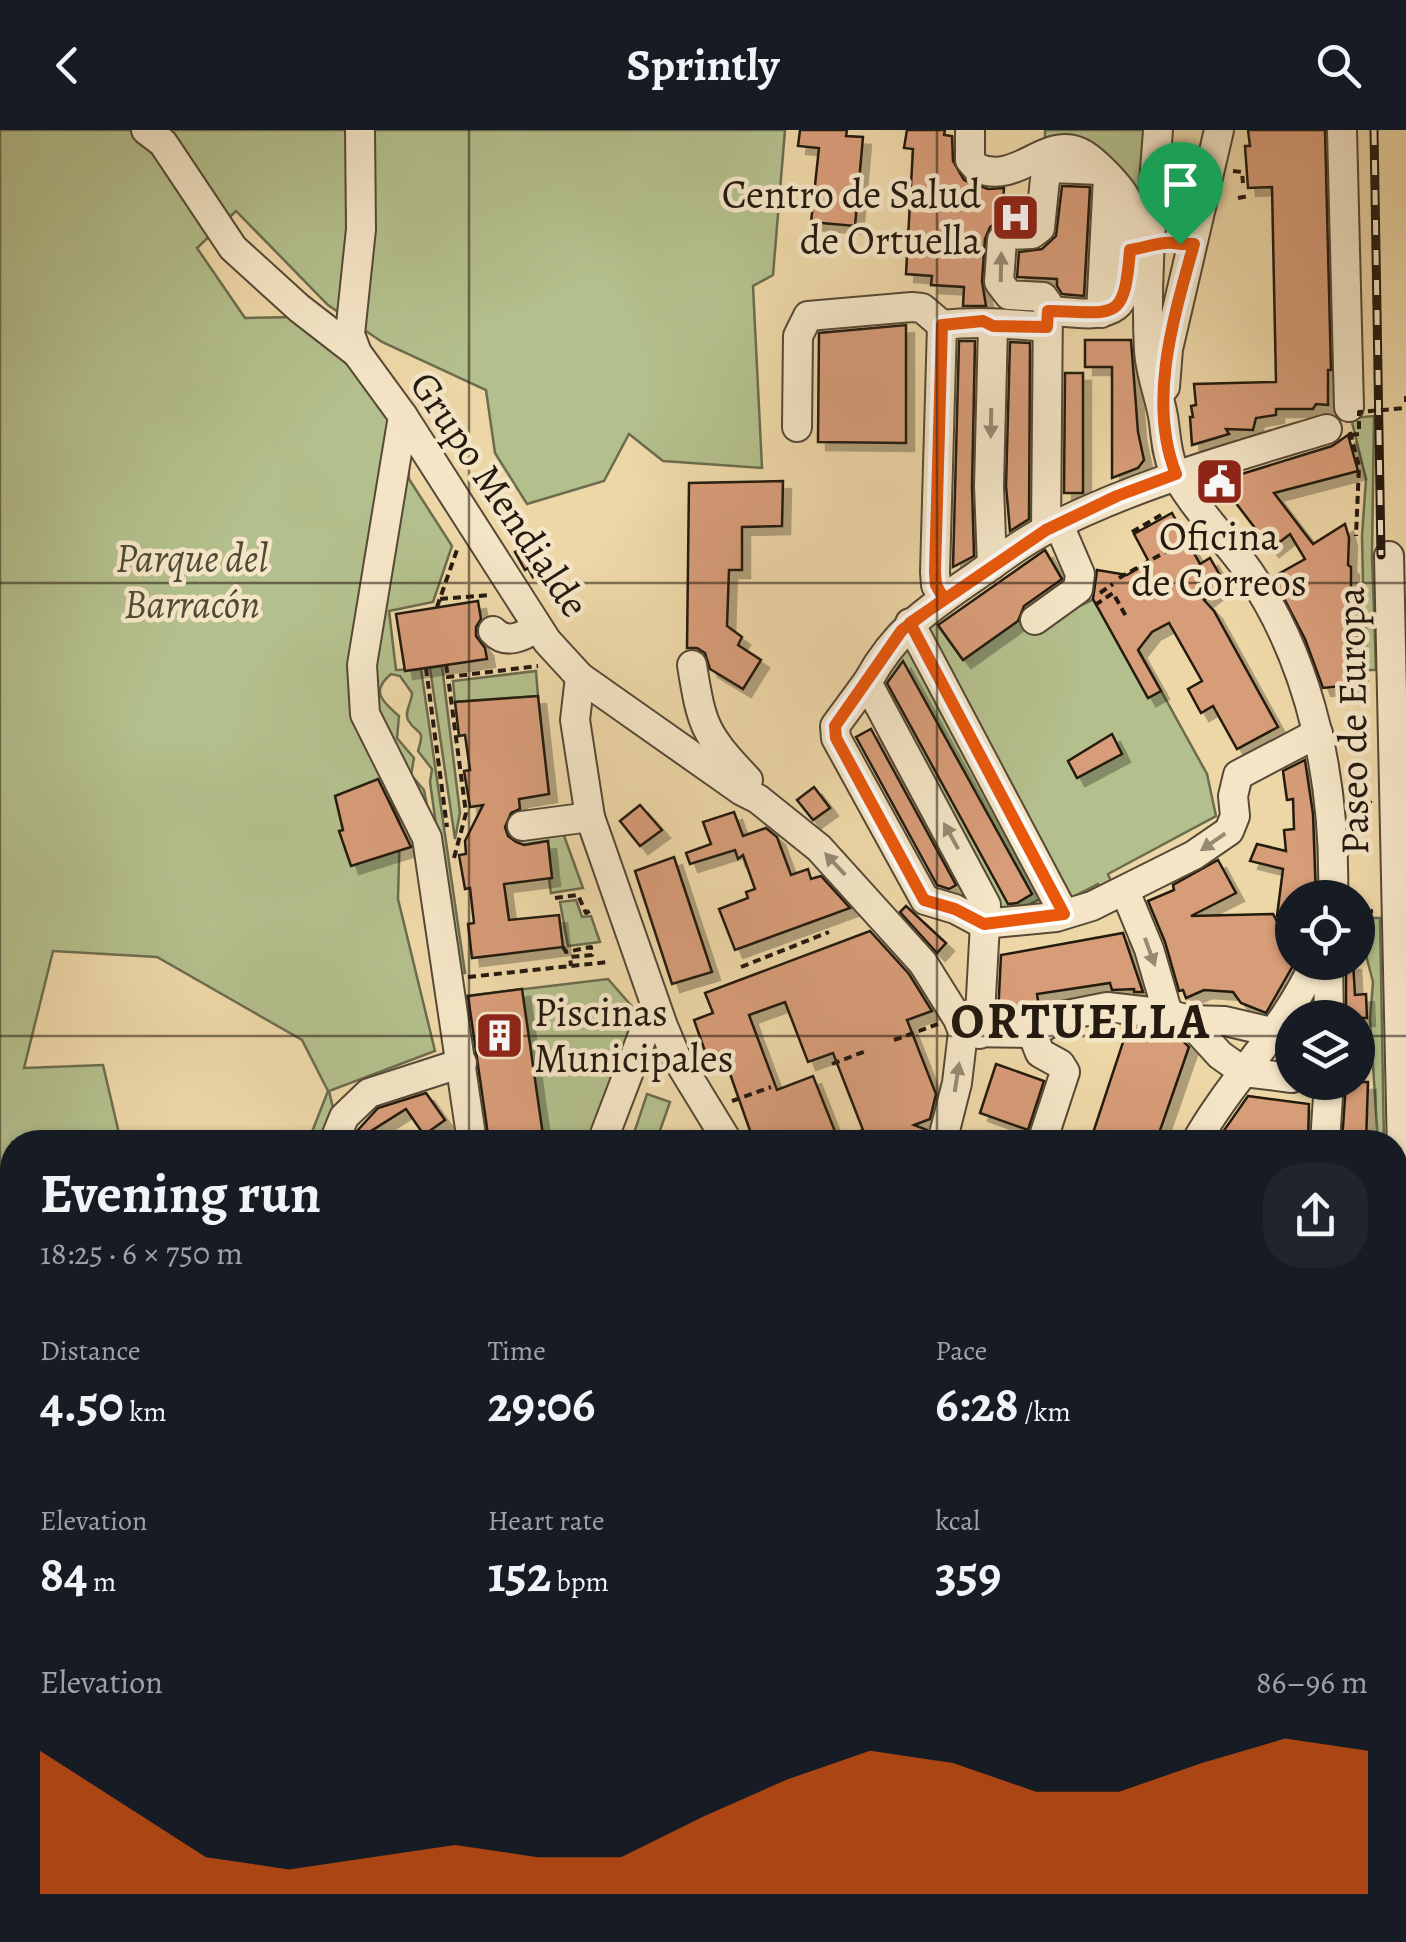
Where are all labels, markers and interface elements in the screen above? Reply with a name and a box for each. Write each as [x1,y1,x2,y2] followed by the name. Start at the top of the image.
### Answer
[626,34,780,96] text: Sprintly
[40,38,95,93] icon: back
[1311,38,1366,93] icon: search
[1138,142,1223,245] pin
[1153,157,1208,212] icon: arrive
[722,167,982,268] place label: Centro de Salud de Ortuella
[990,191,1042,243] hospital icon: Centro de Salud de Ortuella
[993,251,1009,282] one-way arrow
[397,361,602,628] street label: Grupo Mendialde
[982,408,998,440] one-way arrow
[1193,455,1245,507] public building icon: Oficina de Correos
[1131,509,1307,610] place label: Oficina de Correos
[116,531,268,632] park label: Parque del Barracón
[1323,586,1382,856] street label: Paseo de Europa
[943,822,961,850] one-way arrow
[1200,832,1227,851] one-way arrow
[824,853,847,877] one-way arrow
[1275,880,1375,1100] map controls
[1275,880,1375,980] button: locate
[1143,937,1158,967] one-way arrow
[534,985,734,1086] place label: Piscinas Municipales
[950,987,1212,1055] district label: ORTUELLA
[1275,1000,1375,1100] button: layers
[473,1009,525,1061] building icon: Piscinas Municipales
[950,1061,966,1092] one-way arrow
[40,1156,321,1231] text: Evening run
[1263,1163,1368,1268] button: share
[40,1231,243,1275] text: 18:25 · 6 × 750 m
[40,1332,140,1370] text: Distance
[488,1332,546,1370] text: Time
[935,1332,987,1370] text: Pace
[40,1370,124,1438] text: 4.50
[488,1370,595,1438] text: 29:06
[935,1370,1019,1438] text: 6:28
[124,1393,167,1431] text: km
[1019,1393,1071,1431] text: /km
[40,1502,147,1540] text: Elevation
[488,1502,605,1540] text: Heart rate
[935,1502,980,1540] text: kcal
[40,1540,88,1608] text: 84
[488,1540,551,1608] text: 152
[935,1540,1001,1608] text: 359
[88,1563,116,1601] text: m
[551,1563,609,1601] text: bpm
[40,1660,163,1704] text: Elevation
[1256,1660,1368,1704] text: 86–96 m

